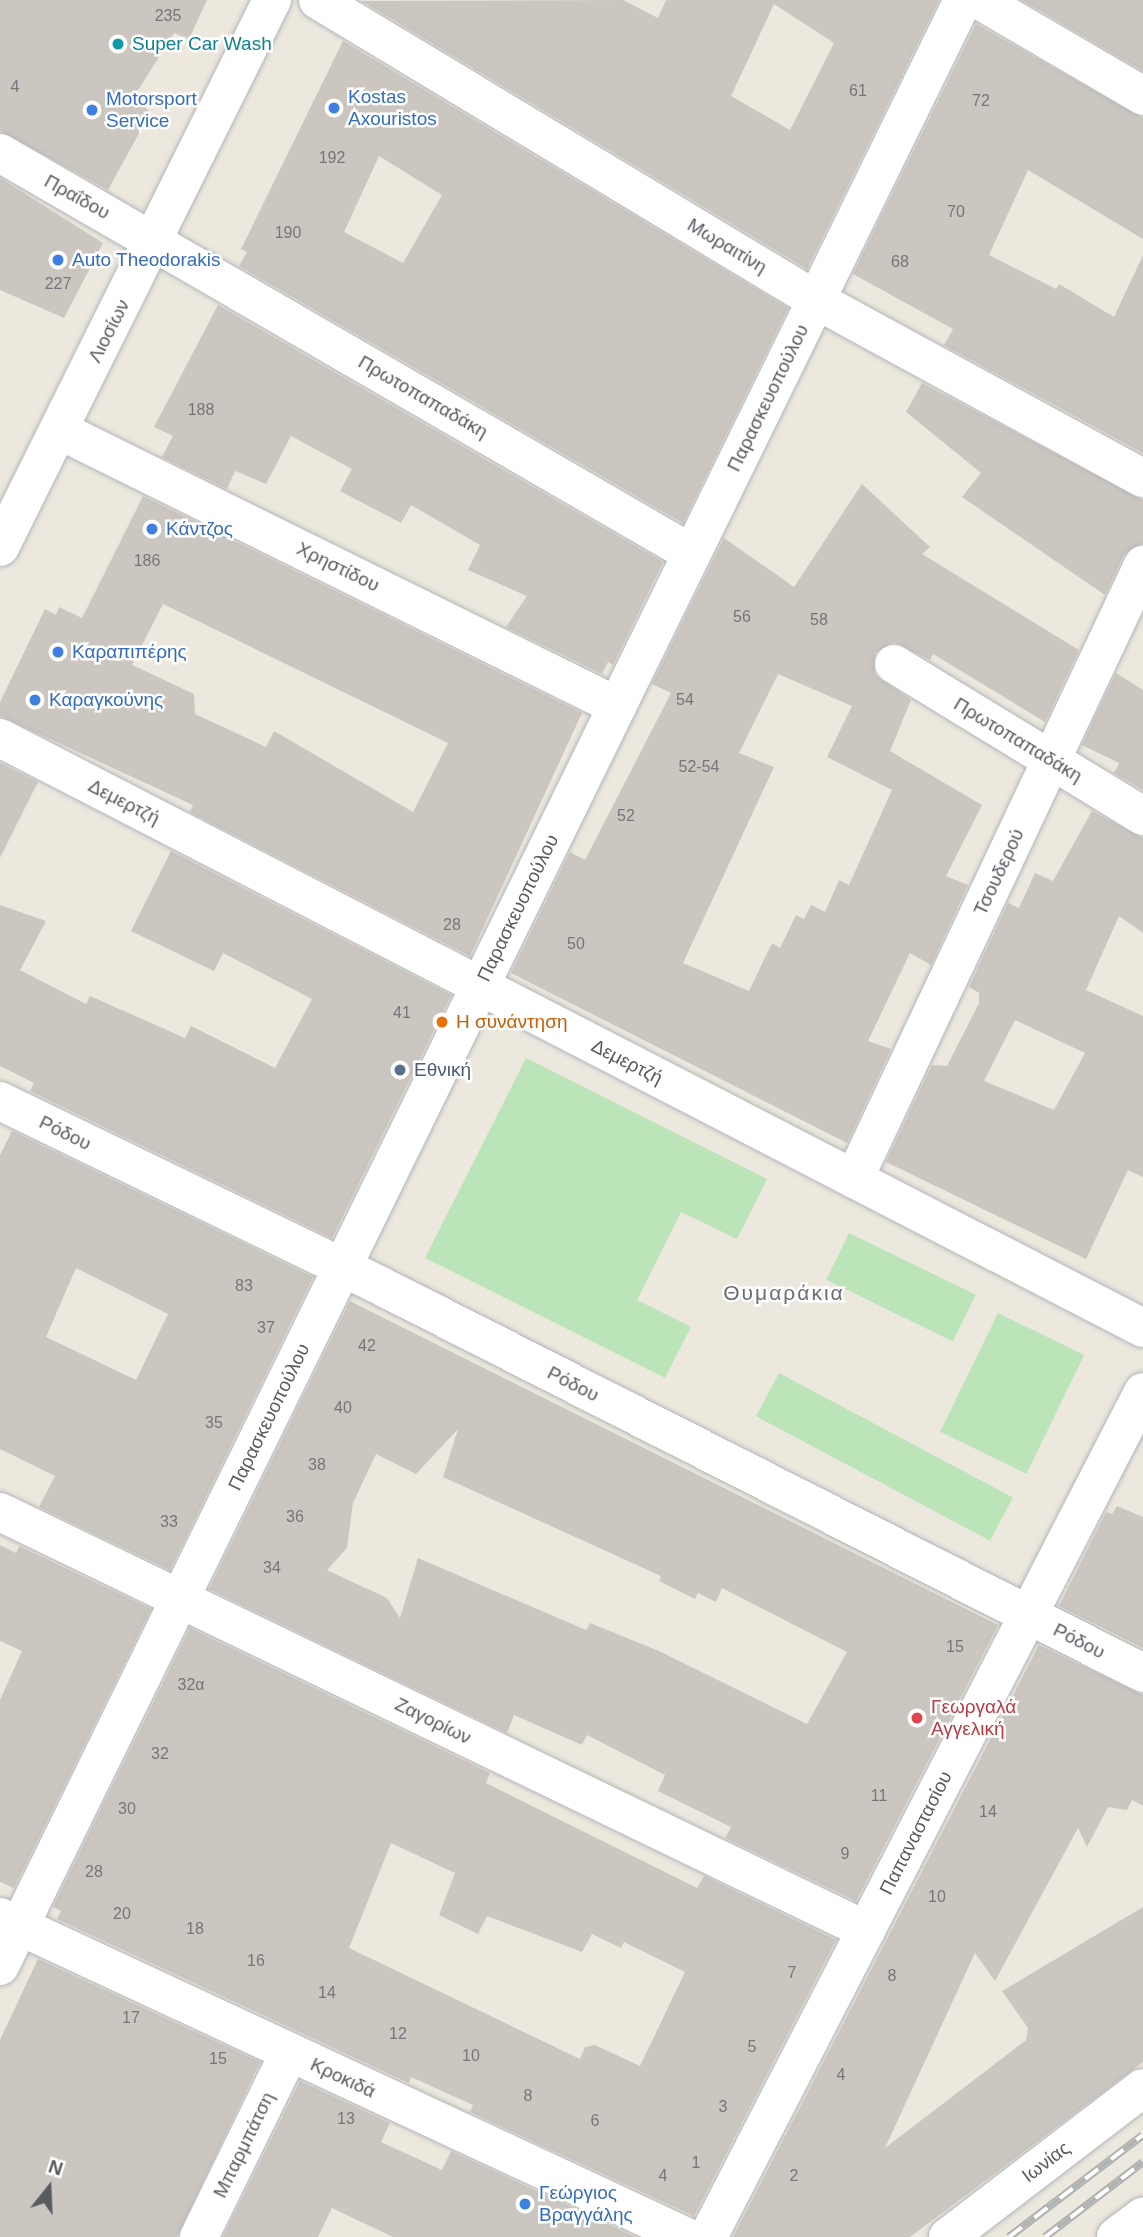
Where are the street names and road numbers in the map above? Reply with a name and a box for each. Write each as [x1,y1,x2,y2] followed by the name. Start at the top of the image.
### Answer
[40,170,114,224] street label: Πραΐδου
[683,213,771,279] street label: Μωραιτίνη
[83,296,135,366] street label: Λιοσίων
[722,321,814,475] street label: Παρασκευοπούλου
[354,351,492,443] street label: Πρωτοπαπαδάκη
[293,537,383,597] street label: Χρηστίδου
[950,693,1086,787] street label: Πρωτοπαπαδάκη
[85,774,163,830] street label: Δεμερτζή
[969,825,1029,919] street label: Τσουδερού
[472,831,564,985] street label: Παρασκευοπούλου
[588,1034,666,1090] street label: Δεμερτζή
[35,1111,95,1155] street label: Ρόδου
[223,1340,315,1494] street label: Παρασκευοπούλου
[543,1361,603,1407] street label: Ρόδου
[1049,1618,1109,1664] street label: Ρόδου
[391,1693,475,1749] street label: Ζαγορίων
[875,1767,957,1899] street label: Παπαναστασίου
[307,2053,379,2103] street label: Κροκιδά
[209,2088,279,2202] street label: Μπαρμπάτση
[1018,2137,1074,2187] street label: Ιωνίας

